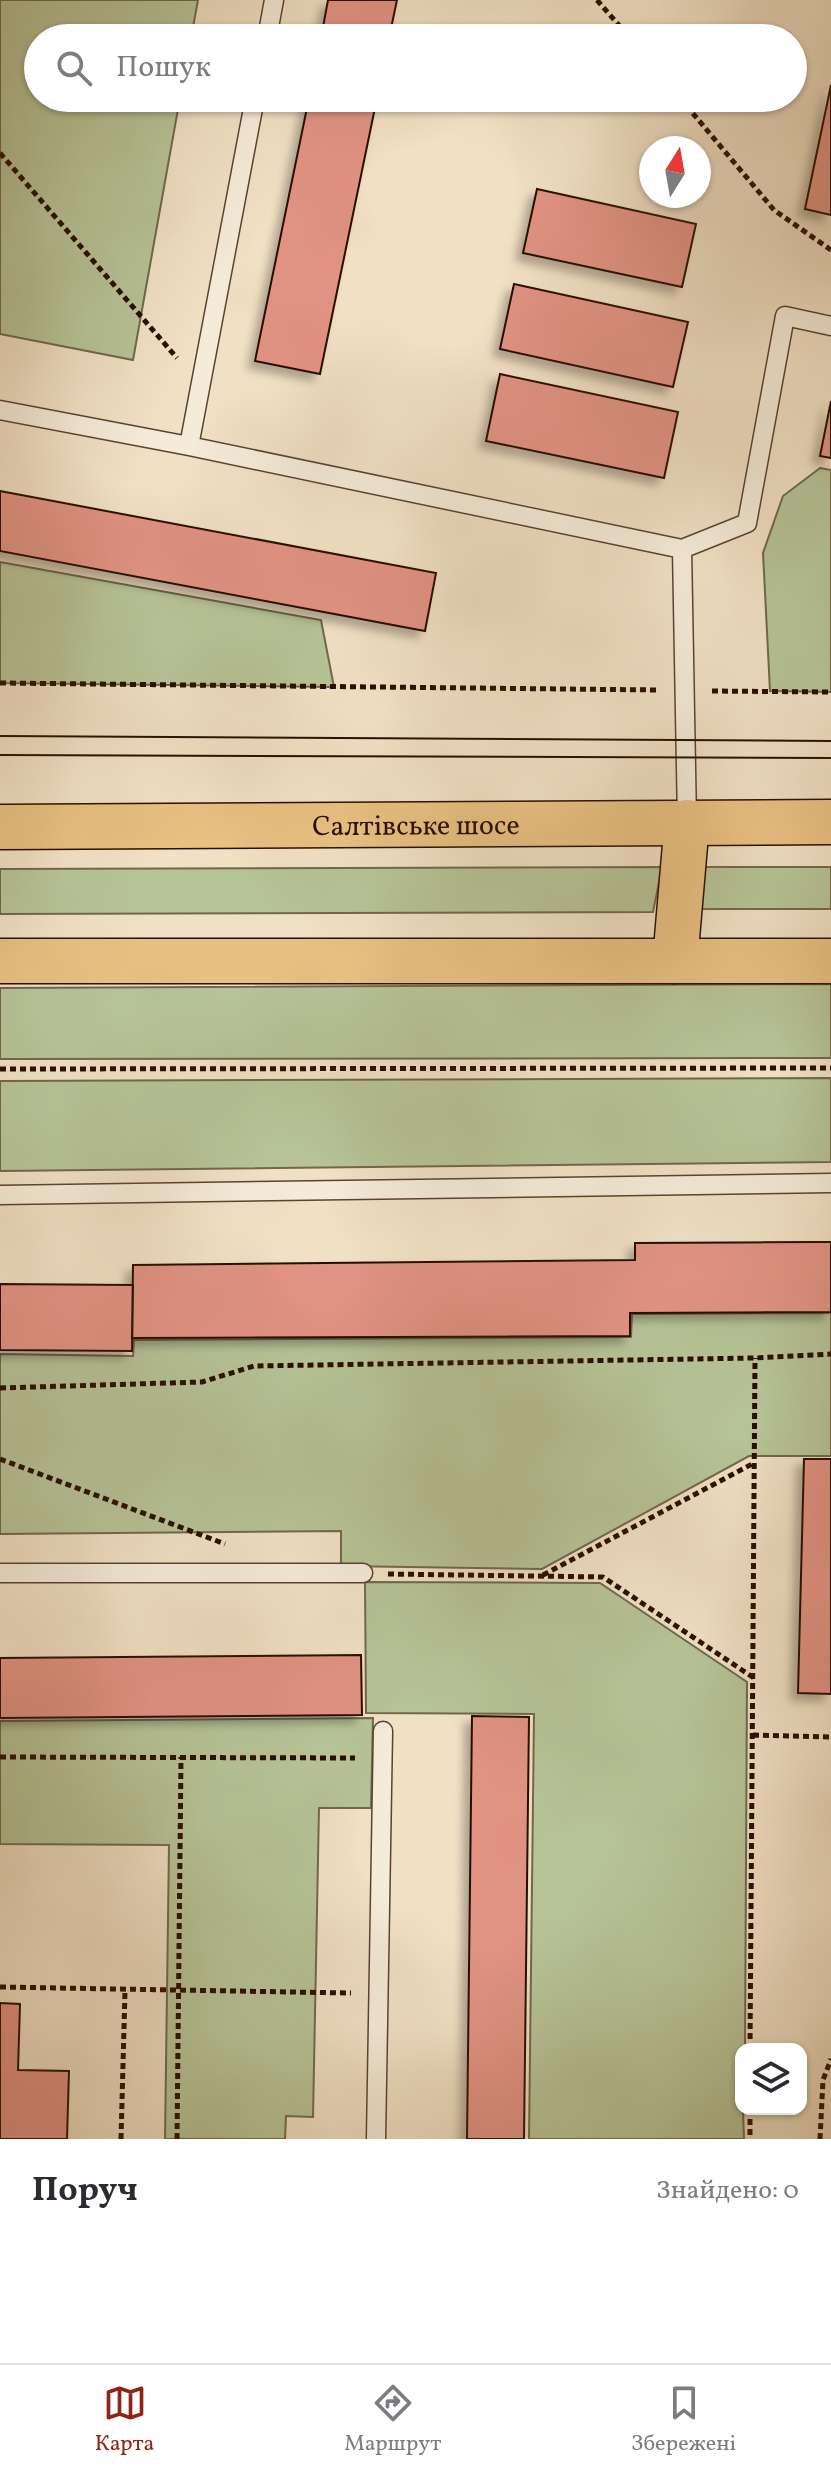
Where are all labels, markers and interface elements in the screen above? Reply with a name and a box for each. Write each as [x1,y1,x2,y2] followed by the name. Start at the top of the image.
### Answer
[24,24,807,112] search box
[52,46,96,90] icon: search
[116,47,211,89] text: Пошук
[639,136,711,208] north arrow
[312,807,520,847] street label: Салтівське шосе
[735,2043,807,2115] map controls
[735,2043,807,2115] button: layers
[32,2168,138,2215] text: Поруч
[656,2173,799,2209] text: Знайдено: 0
[95,2381,155,2460] tab: Карта
[344,2381,441,2460] tab: Маршрут
[631,2381,736,2460] tab: Збережені

